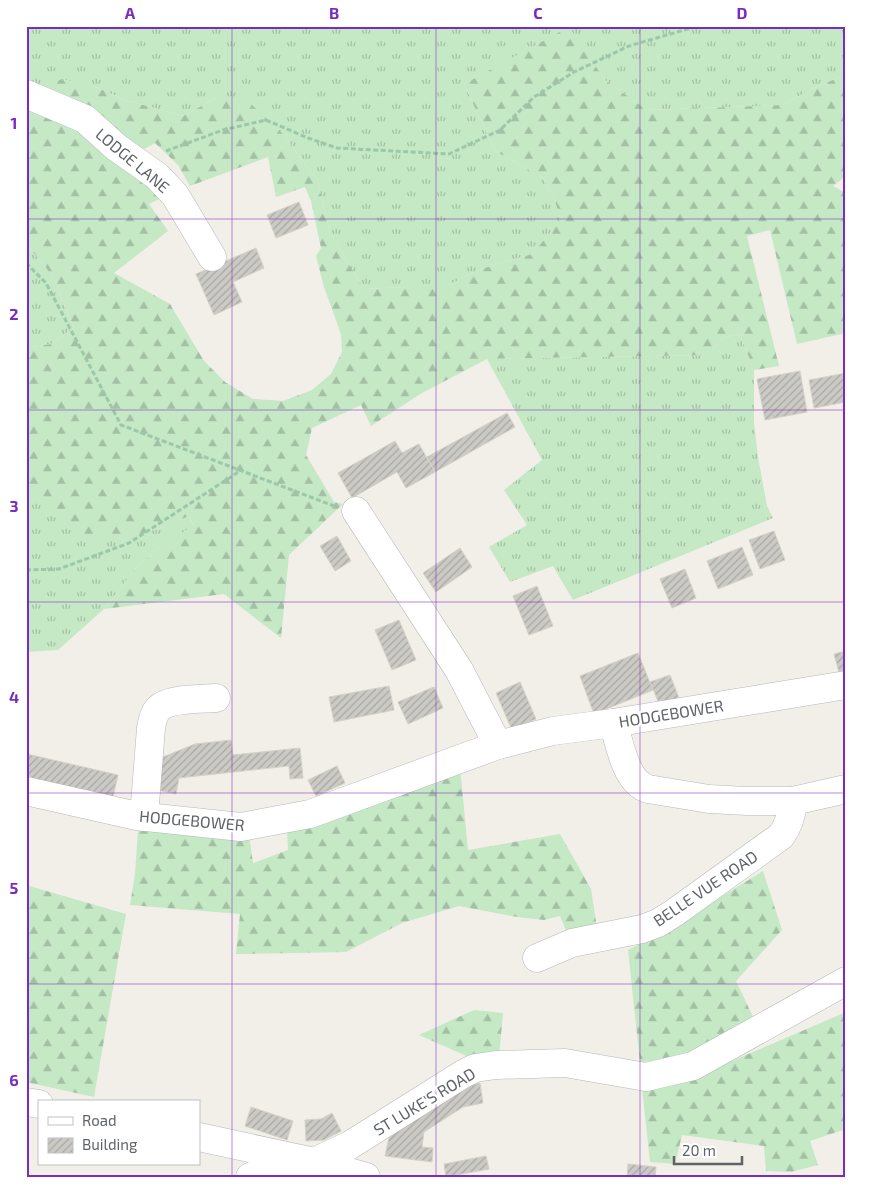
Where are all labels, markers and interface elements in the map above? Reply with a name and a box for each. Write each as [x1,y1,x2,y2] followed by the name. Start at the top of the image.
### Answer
[125,3,136,22] text: A
[329,3,339,22] text: B
[533,3,543,22] text: C
[737,3,748,22] text: D
[11,113,17,132] text: 1
[92,124,174,196] street label: LODGE LANE
[9,304,19,323] text: 2
[9,496,19,515] text: 3
[9,687,19,706] text: 4
[617,695,725,731] street label: HODGEBOWER
[139,806,246,834] street label: HODGEBOWER
[649,846,761,930] street label: BELLE VUE ROAD
[10,878,19,897] text: 5
[370,1063,478,1139] street label: ST LUKE'S ROAD
[9,1070,19,1089] text: 6
[38,1100,200,1166] legend
[82,1111,117,1129] text: Road
[674,1133,742,1165] scale bar
[82,1135,138,1153] text: Building
[682,1141,716,1159] text: 20 m

